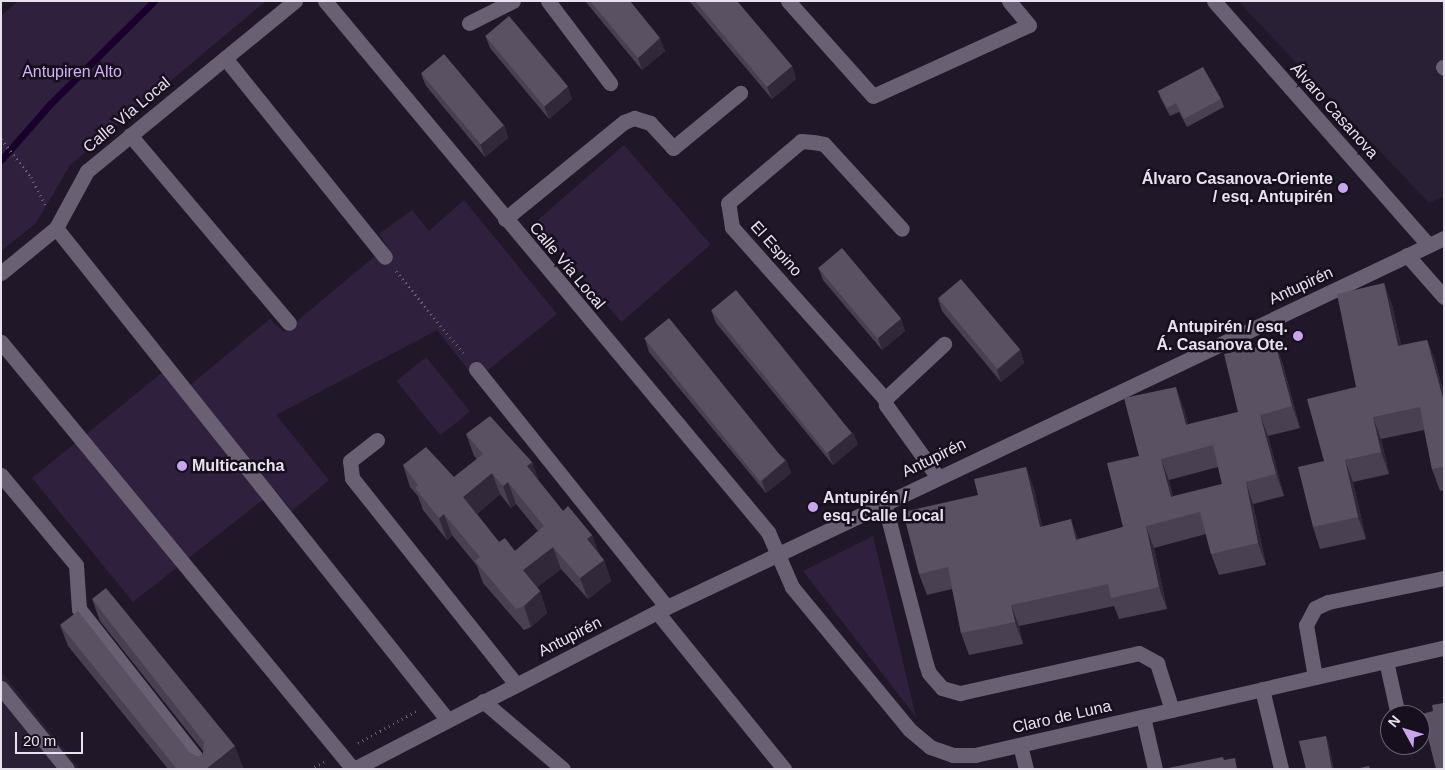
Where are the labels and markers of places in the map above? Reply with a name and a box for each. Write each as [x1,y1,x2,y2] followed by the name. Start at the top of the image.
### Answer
[1142,169,1333,207] place label: Álvaro Casanova-Oriente / esq. Antupirén
[1337,182,1349,194] marker: Álvaro Casanova-Oriente / esq. Antupirén
[1156,317,1288,355] place label: Antupirén / esq. Á. Casanova Ote.
[1292,330,1304,342] marker: Antupirén / esq. Á. Casanova Ote.
[192,456,284,476] place label: Multicancha
[176,460,188,472] marker: Multicancha
[823,488,944,526] place label: Antupirén / esq. Calle Local
[807,501,819,513] marker: Antupirén / esq. Calle Local

